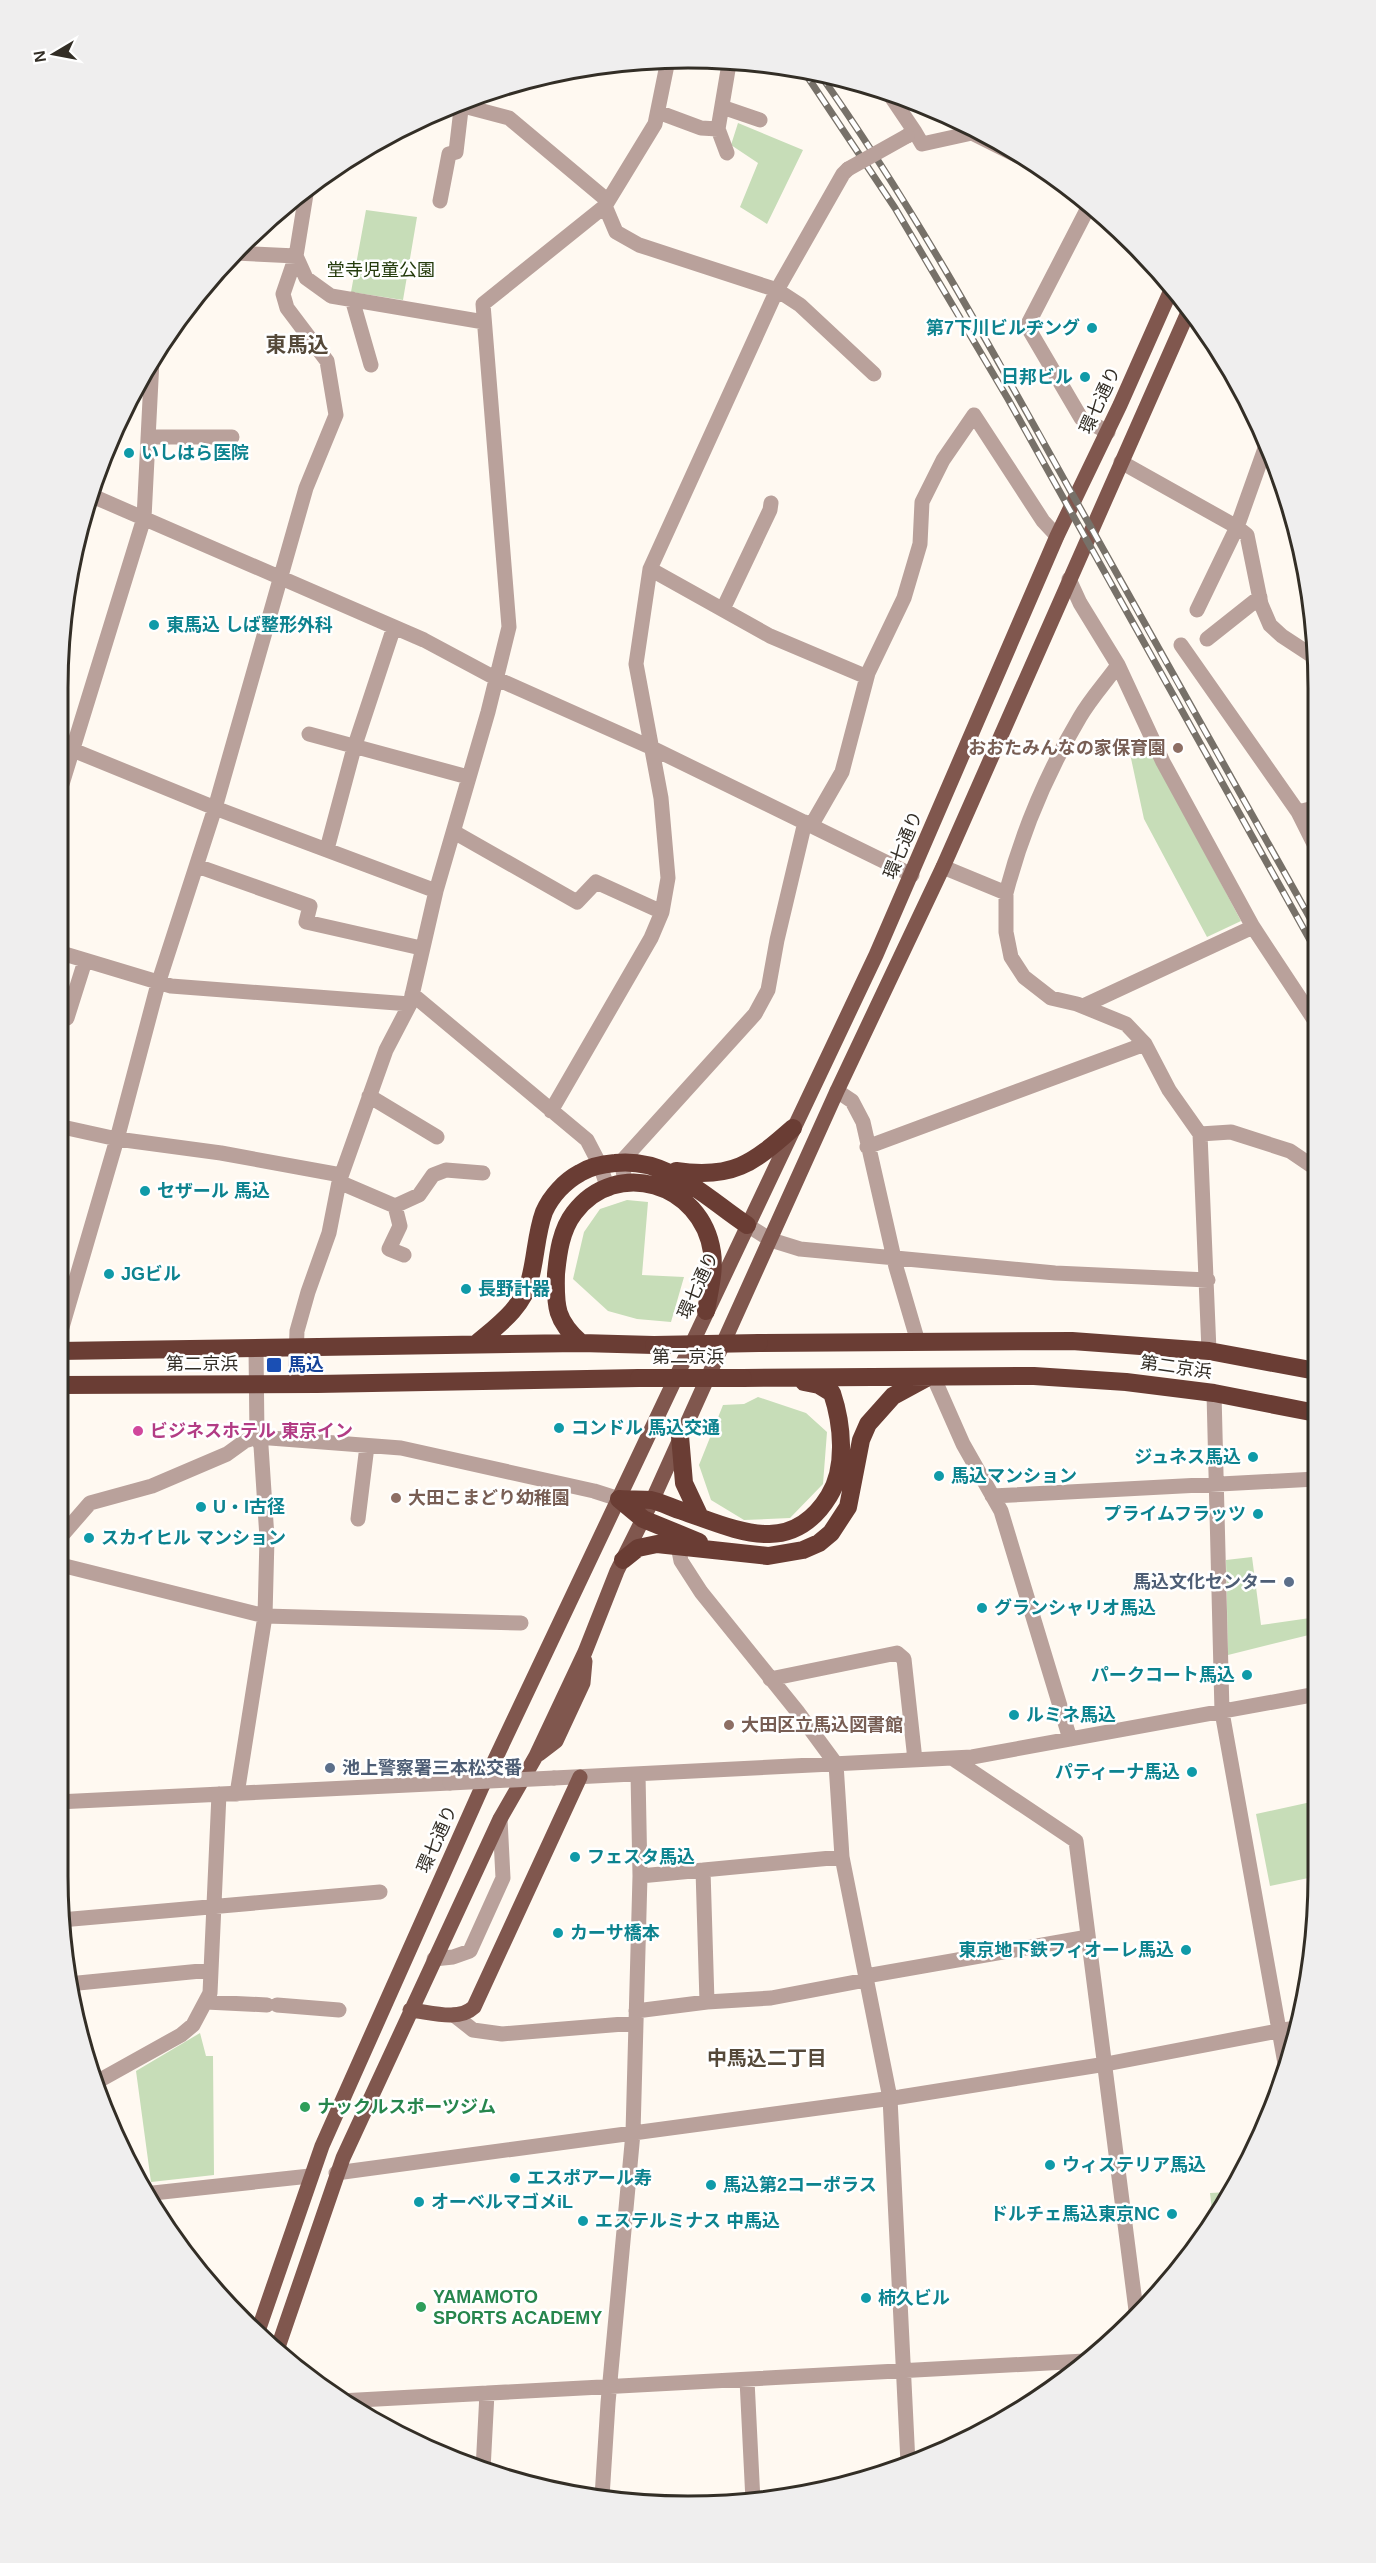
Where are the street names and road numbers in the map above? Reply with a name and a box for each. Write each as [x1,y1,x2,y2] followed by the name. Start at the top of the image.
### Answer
[1076,363,1124,437] street label: 環七通り
[880,808,926,882] street label: 環七通り
[674,1248,722,1322] street label: 環七通り
[652,1347,724,1367] street label: 第二京浜
[1139,1352,1213,1382] street label: 第二京浜
[166,1354,238,1374] street label: 第二京浜
[413,1802,461,1876] street label: 環七通り

